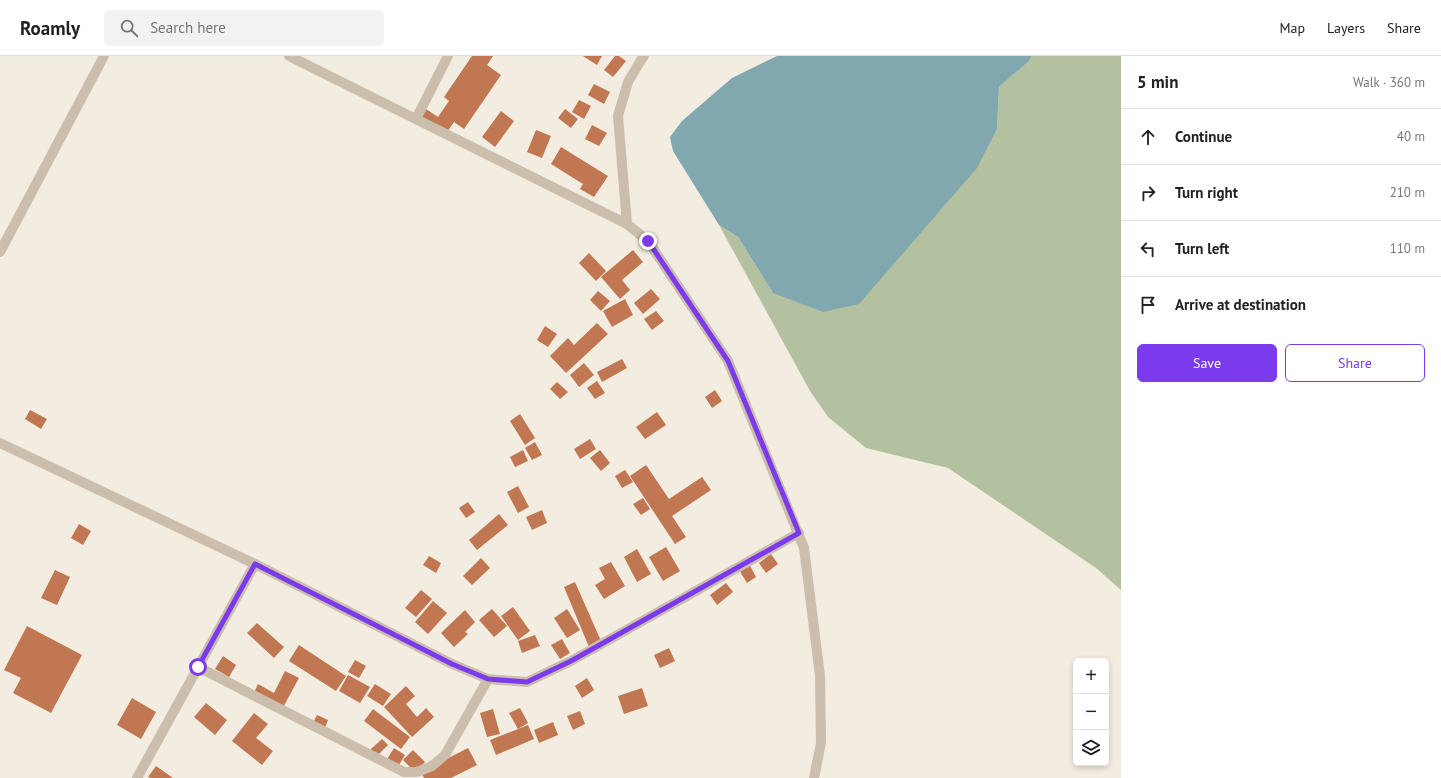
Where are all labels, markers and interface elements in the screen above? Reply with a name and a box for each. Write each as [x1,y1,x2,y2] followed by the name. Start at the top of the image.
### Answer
[104,10,384,46] search box
[20,16,80,40] text: Roamly
[118,17,140,39] icon: search
[150,18,226,37] text: Search here
[1279,19,1305,37] text: Map
[1327,19,1365,37] text: Layers
[1387,19,1421,37] text: Share
[1137,71,1178,93] text: 5 min
[1353,74,1425,91] text: Walk · 360 m
[1137,126,1159,148] icon: ahead
[1175,127,1232,146] text: Continue
[1397,128,1425,145] text: 40 m
[1137,182,1159,204] icon: right
[1175,183,1238,202] text: Turn right
[1390,184,1425,201] text: 210 m
[639,232,657,250] route end
[1137,238,1159,260] icon: left
[1175,239,1229,258] text: Turn left
[1390,240,1425,257] text: 110 m
[1137,294,1159,316] icon: arrive
[1175,295,1306,314] text: Arrive at destination
[1137,344,1277,382] button: Save
[1285,344,1425,382] button: Share
[189,658,207,676] route start
[1073,658,1109,766] map controls
[1073,658,1109,694] button: +
[1073,694,1109,730] button: −
[1073,730,1109,766] button: layers

